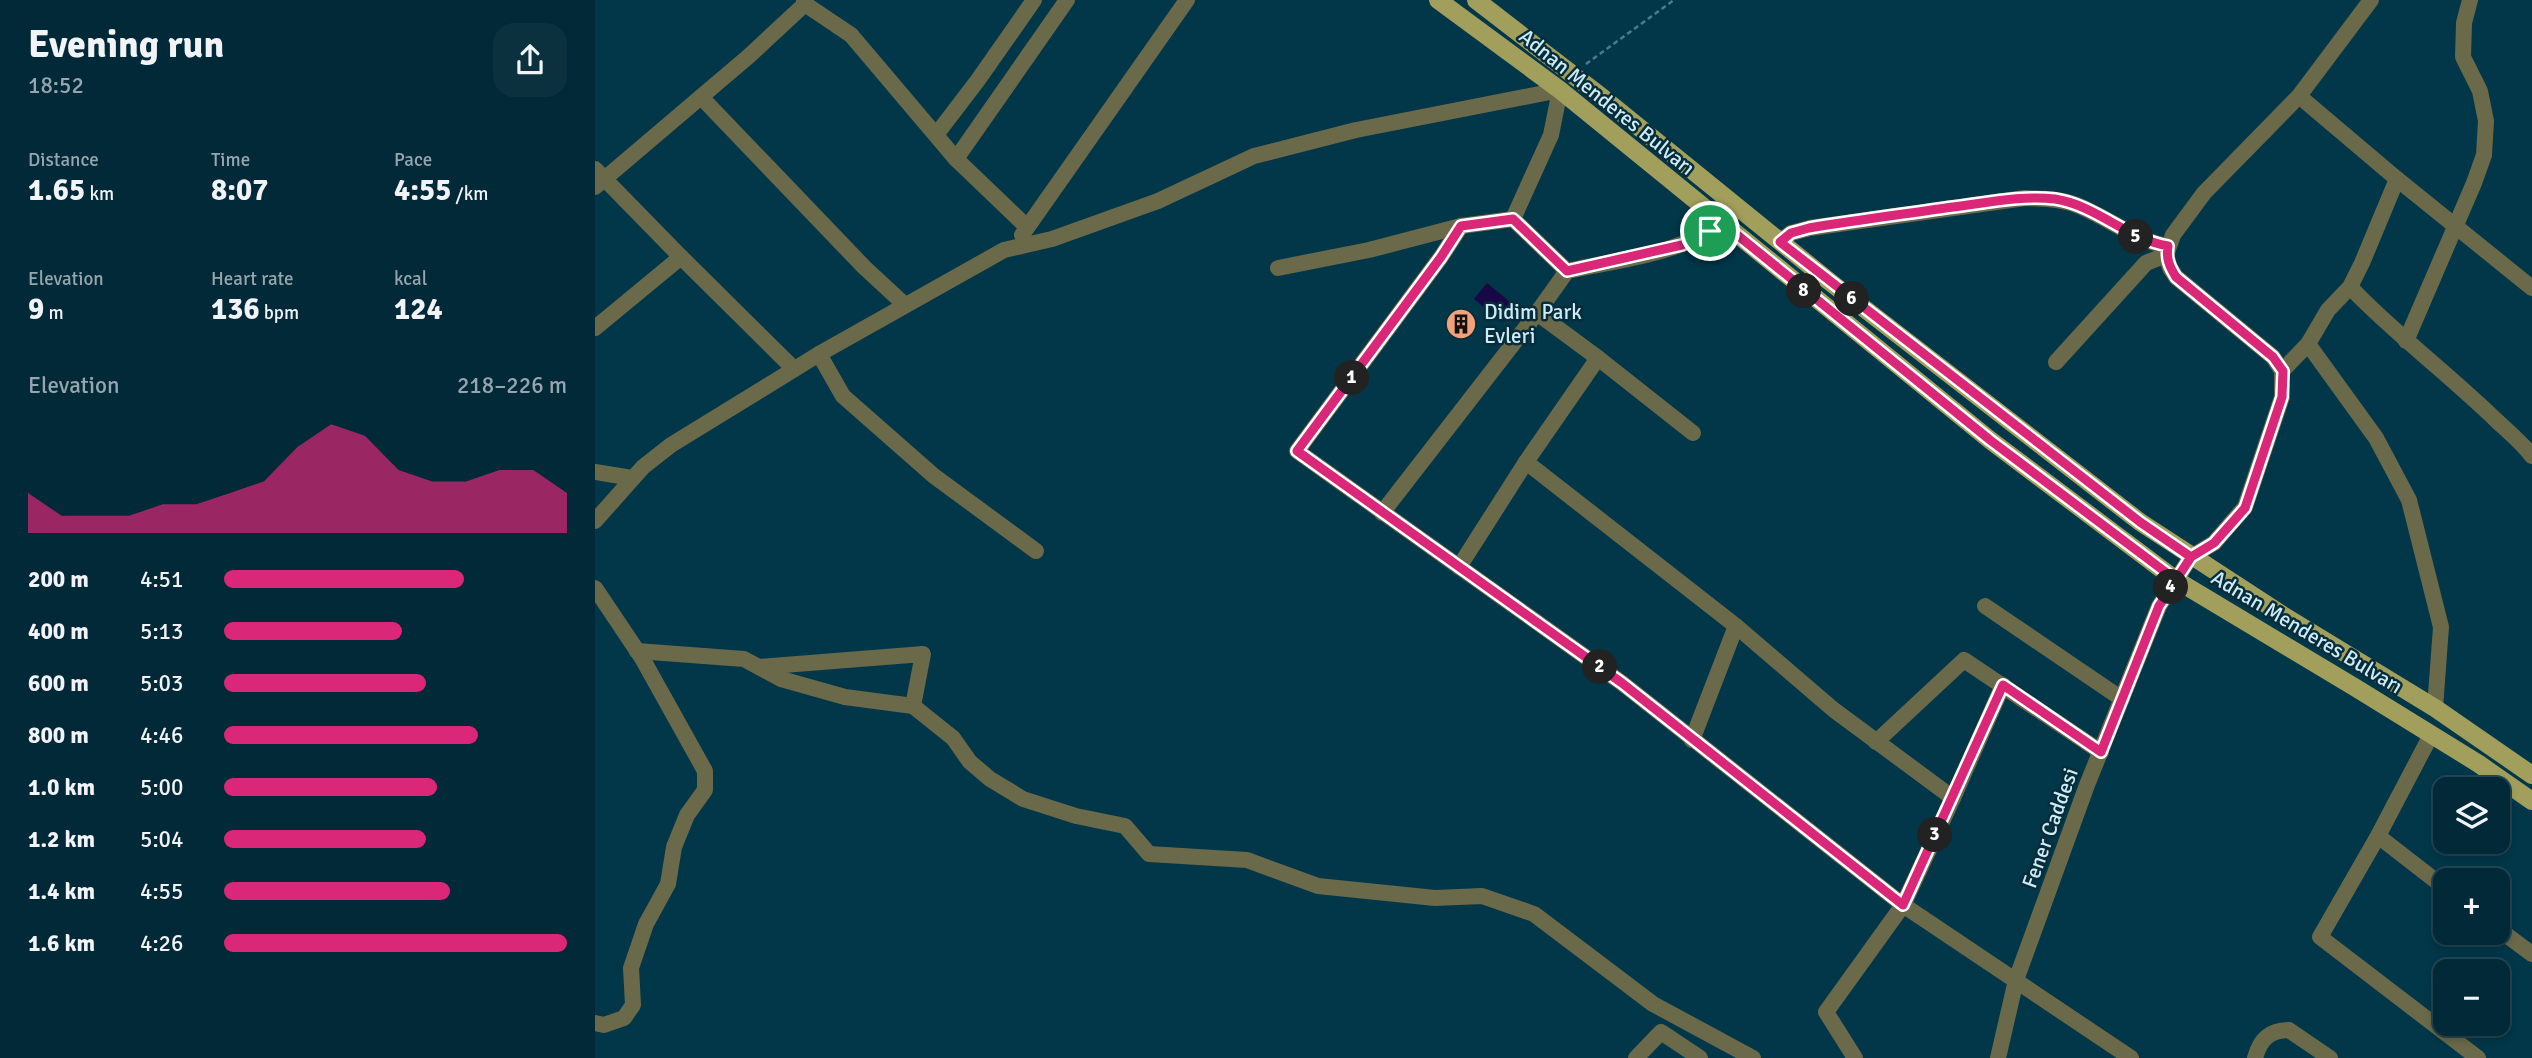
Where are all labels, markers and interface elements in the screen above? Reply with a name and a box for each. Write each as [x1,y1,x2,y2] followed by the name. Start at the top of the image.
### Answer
[28,21,224,68] text: Evening run
[493,23,567,97] button: share
[1514,23,1700,181] street label: Adnan Menderes Bulvarı
[28,71,84,100] text: 18:52
[28,148,99,172] text: Distance
[211,148,250,172] text: Time
[394,148,432,172] text: Pace
[28,172,85,209] text: 1.65
[211,172,268,209] text: 8:07
[394,172,451,209] text: 4:55
[85,182,114,206] text: km
[451,182,488,206] text: /km
[1680,201,1740,261] pin
[1691,212,1729,250] icon: arrive
[2119,219,2153,254] pin: 5
[2130,224,2141,248] text: 5
[28,267,104,291] text: Elevation
[211,267,293,291] text: Heart rate
[394,267,427,291] text: kcal
[1787,274,1821,308] pin: 8
[1798,278,1809,302] text: 8
[1835,282,1869,316] pin: 6
[1846,286,1857,310] text: 6
[28,291,44,328] text: 9
[211,291,260,328] text: 136
[394,291,443,328] text: 124
[1484,299,1582,349] place label: Didim Park Evleri
[44,301,64,325] text: m
[260,301,299,325] text: bpm
[1444,307,1478,341] building icon: Didim Park Evleri
[1335,360,1369,396] pin: 1
[1346,365,1357,389] text: 1
[28,371,120,400] text: Elevation
[457,371,567,400] text: 218–226 m
[28,565,89,594] text: 200 m
[140,565,183,594] text: 4:51
[2207,565,2407,699] street label: Adnan Menderes Bulvarı
[2153,570,2189,604] pin: 4
[2165,574,2176,598] text: 4
[28,617,89,646] text: 400 m
[140,617,183,646] text: 5:13
[1583,650,1618,684] pin: 2
[1594,654,1605,678] text: 2
[28,669,89,698] text: 600 m
[140,669,183,698] text: 5:03
[28,721,89,750] text: 800 m
[140,721,183,750] text: 4:46
[2016,764,2084,892] street label: Fener Caddesi
[28,773,95,802] text: 1.0 km
[140,773,183,802] text: 5:00
[2433,777,2510,1036] map controls
[2433,777,2510,854] button: layers
[1917,818,1953,852] pin: 3
[1929,822,1940,846] text: 3
[28,825,95,854] text: 1.2 km
[140,825,183,854] text: 5:04
[2433,868,2510,945] button: +
[28,877,95,906] text: 1.4 km
[140,877,183,906] text: 4:55
[28,929,95,958] text: 1.6 km
[140,929,183,958] text: 4:26
[2433,959,2510,1036] button: −

